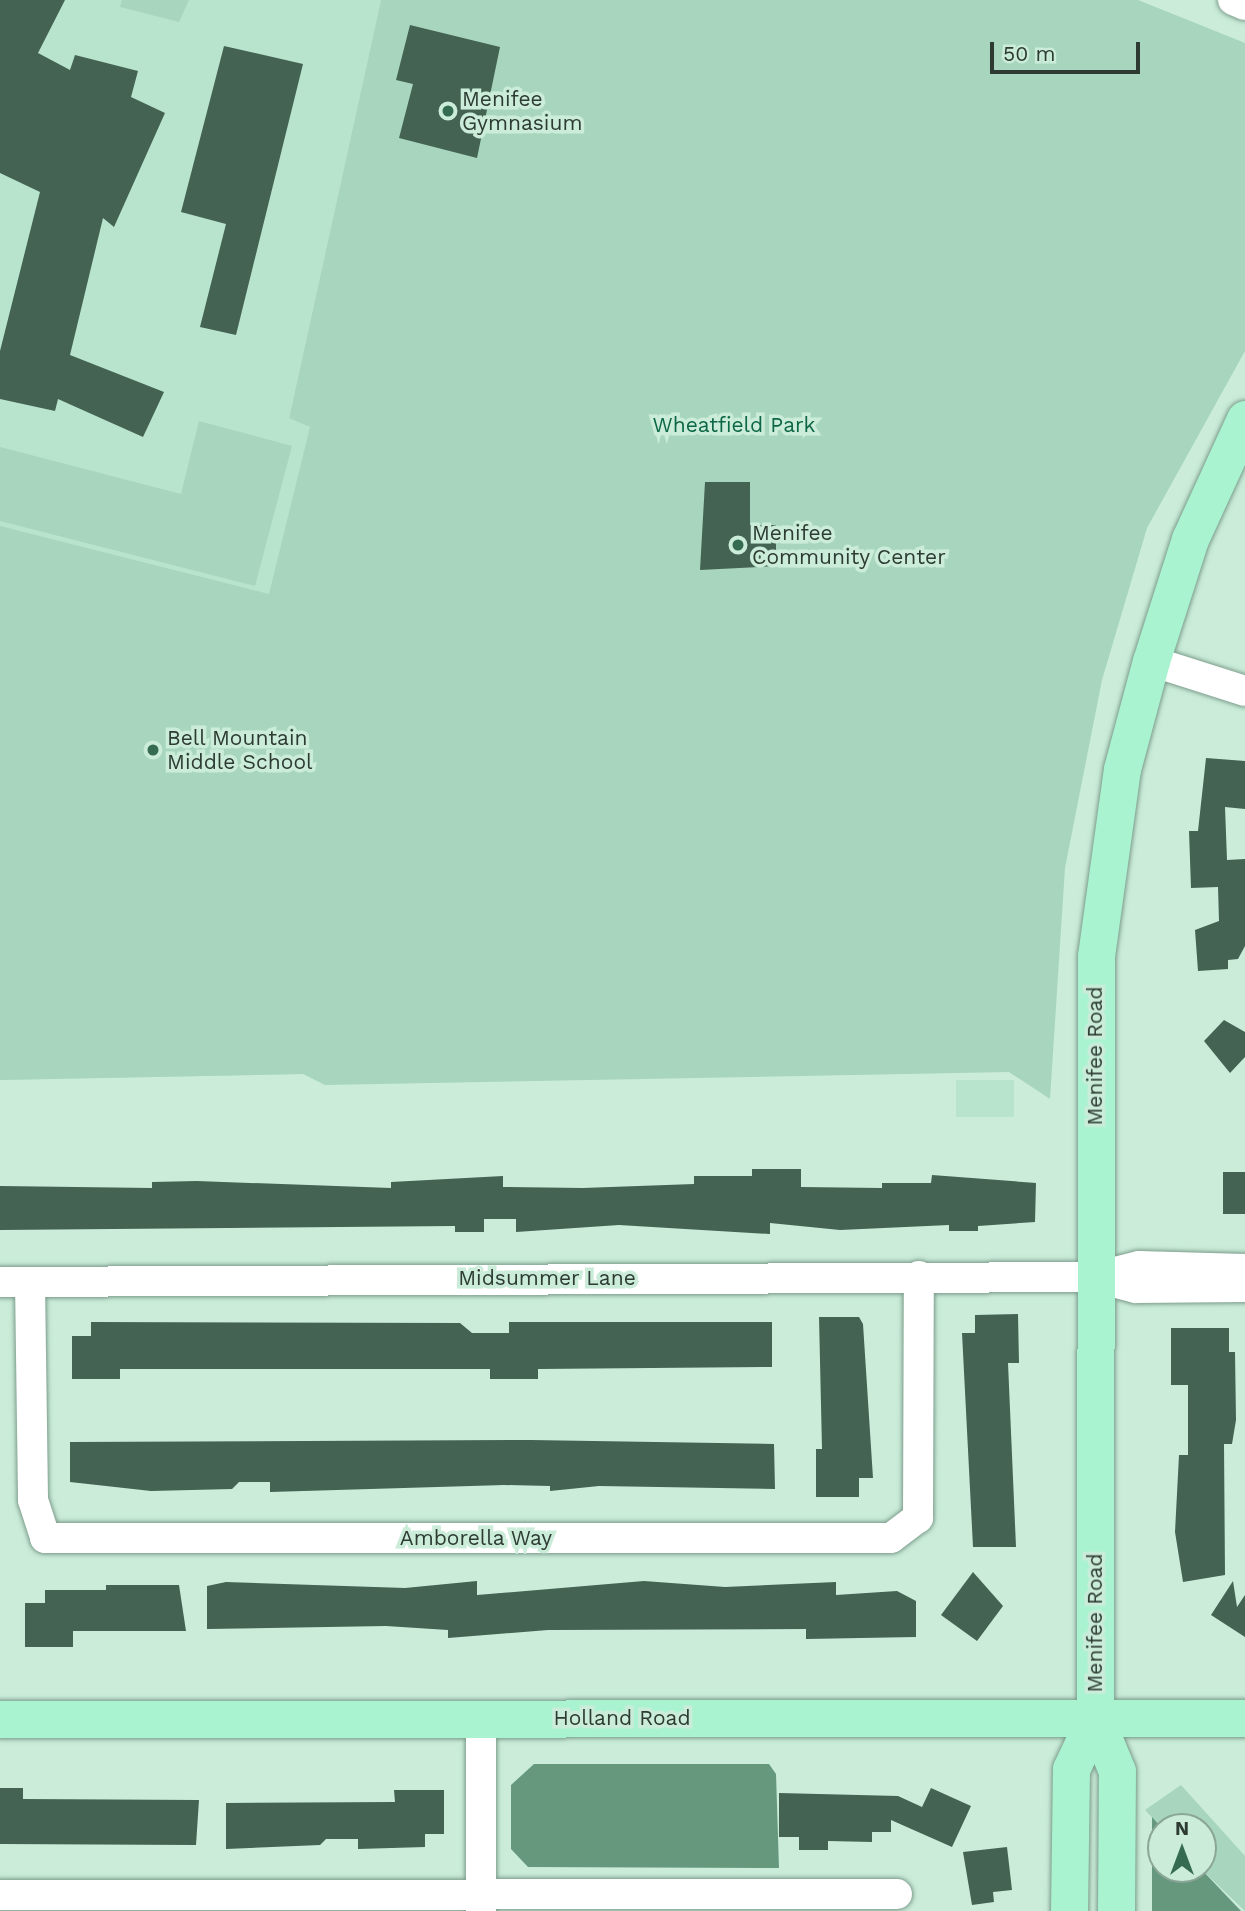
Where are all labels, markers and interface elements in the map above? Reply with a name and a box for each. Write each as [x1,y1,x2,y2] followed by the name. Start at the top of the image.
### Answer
[993,28,1144,72] scale bar
[1003,41,1055,66] text: 50 m
[462,86,582,136] place label: Menifee Gymnasium
[440,103,456,119] marker: Menifee Gymnasium
[652,412,816,438] park label: Wheatfield Park
[752,520,946,570] place label: Menifee Community Center
[730,537,746,553] marker: Menifee Community Center
[167,725,312,775] place label: Bell Mountain Middle School
[145,742,161,758] marker: Bell Mountain Middle School
[1082,986,1108,1126] street label: Menifee Road
[458,1265,636,1291] street label: Midsummer Lane
[399,1525,553,1551] street label: Amborella Way
[1082,1553,1108,1693] street label: Menifee Road
[553,1705,691,1731] street label: Holland Road
[1147,1813,1217,1883] north arrow
[1175,1817,1189,1840] text: N

